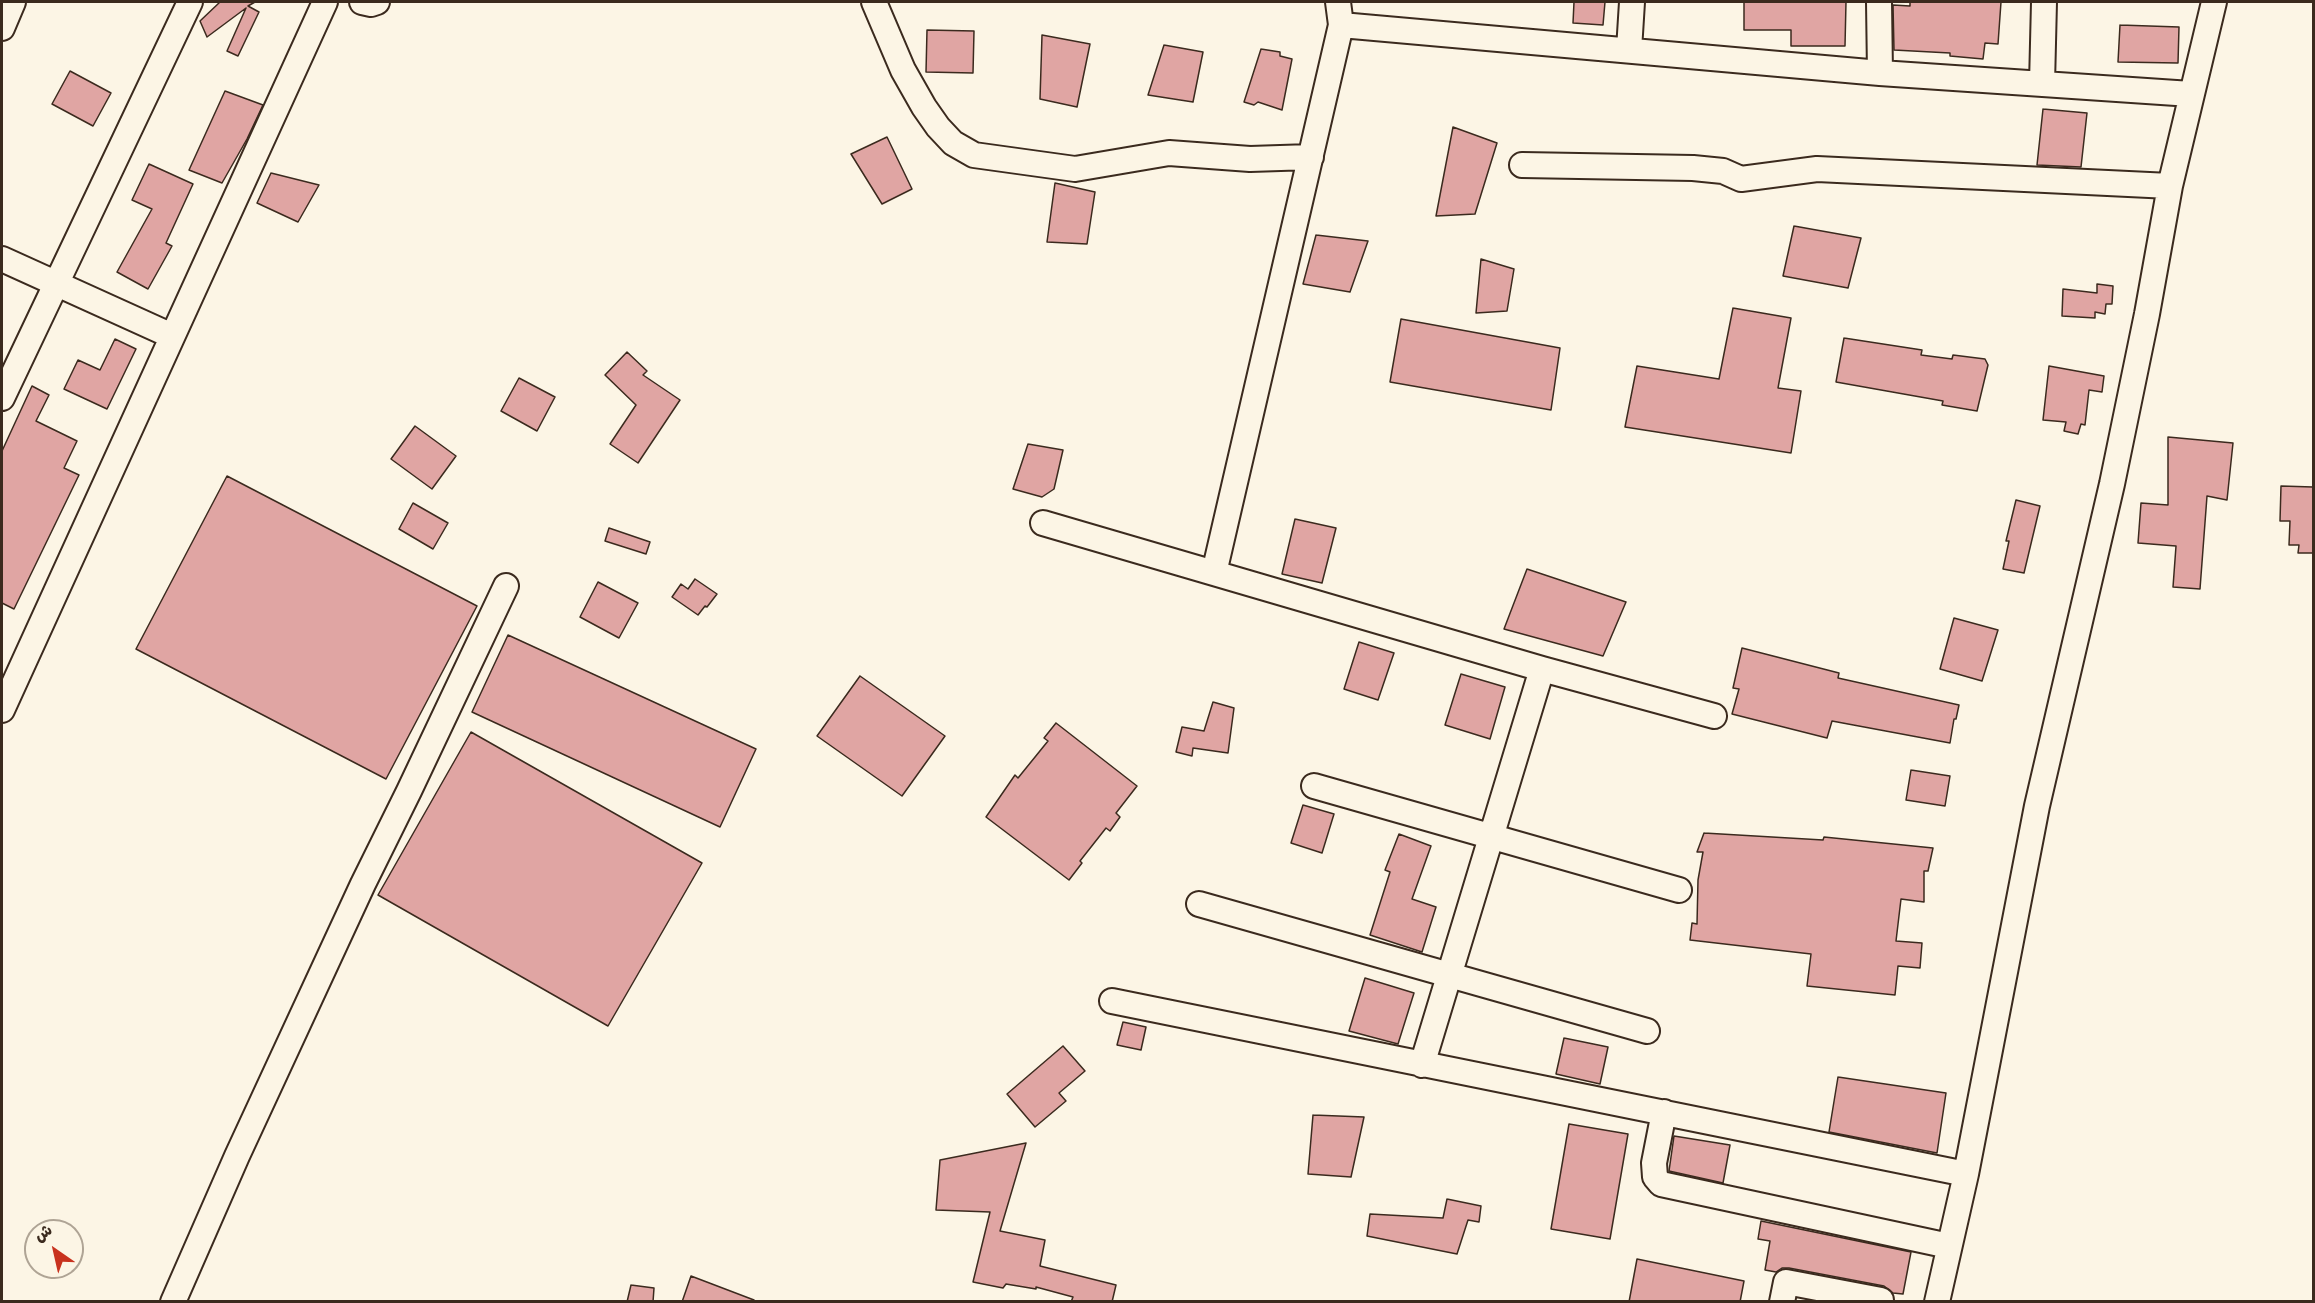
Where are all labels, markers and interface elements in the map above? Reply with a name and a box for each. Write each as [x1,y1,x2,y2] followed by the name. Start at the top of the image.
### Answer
[24,1219,84,1279] north arrow
[32,1223,57,1248] text: ش

